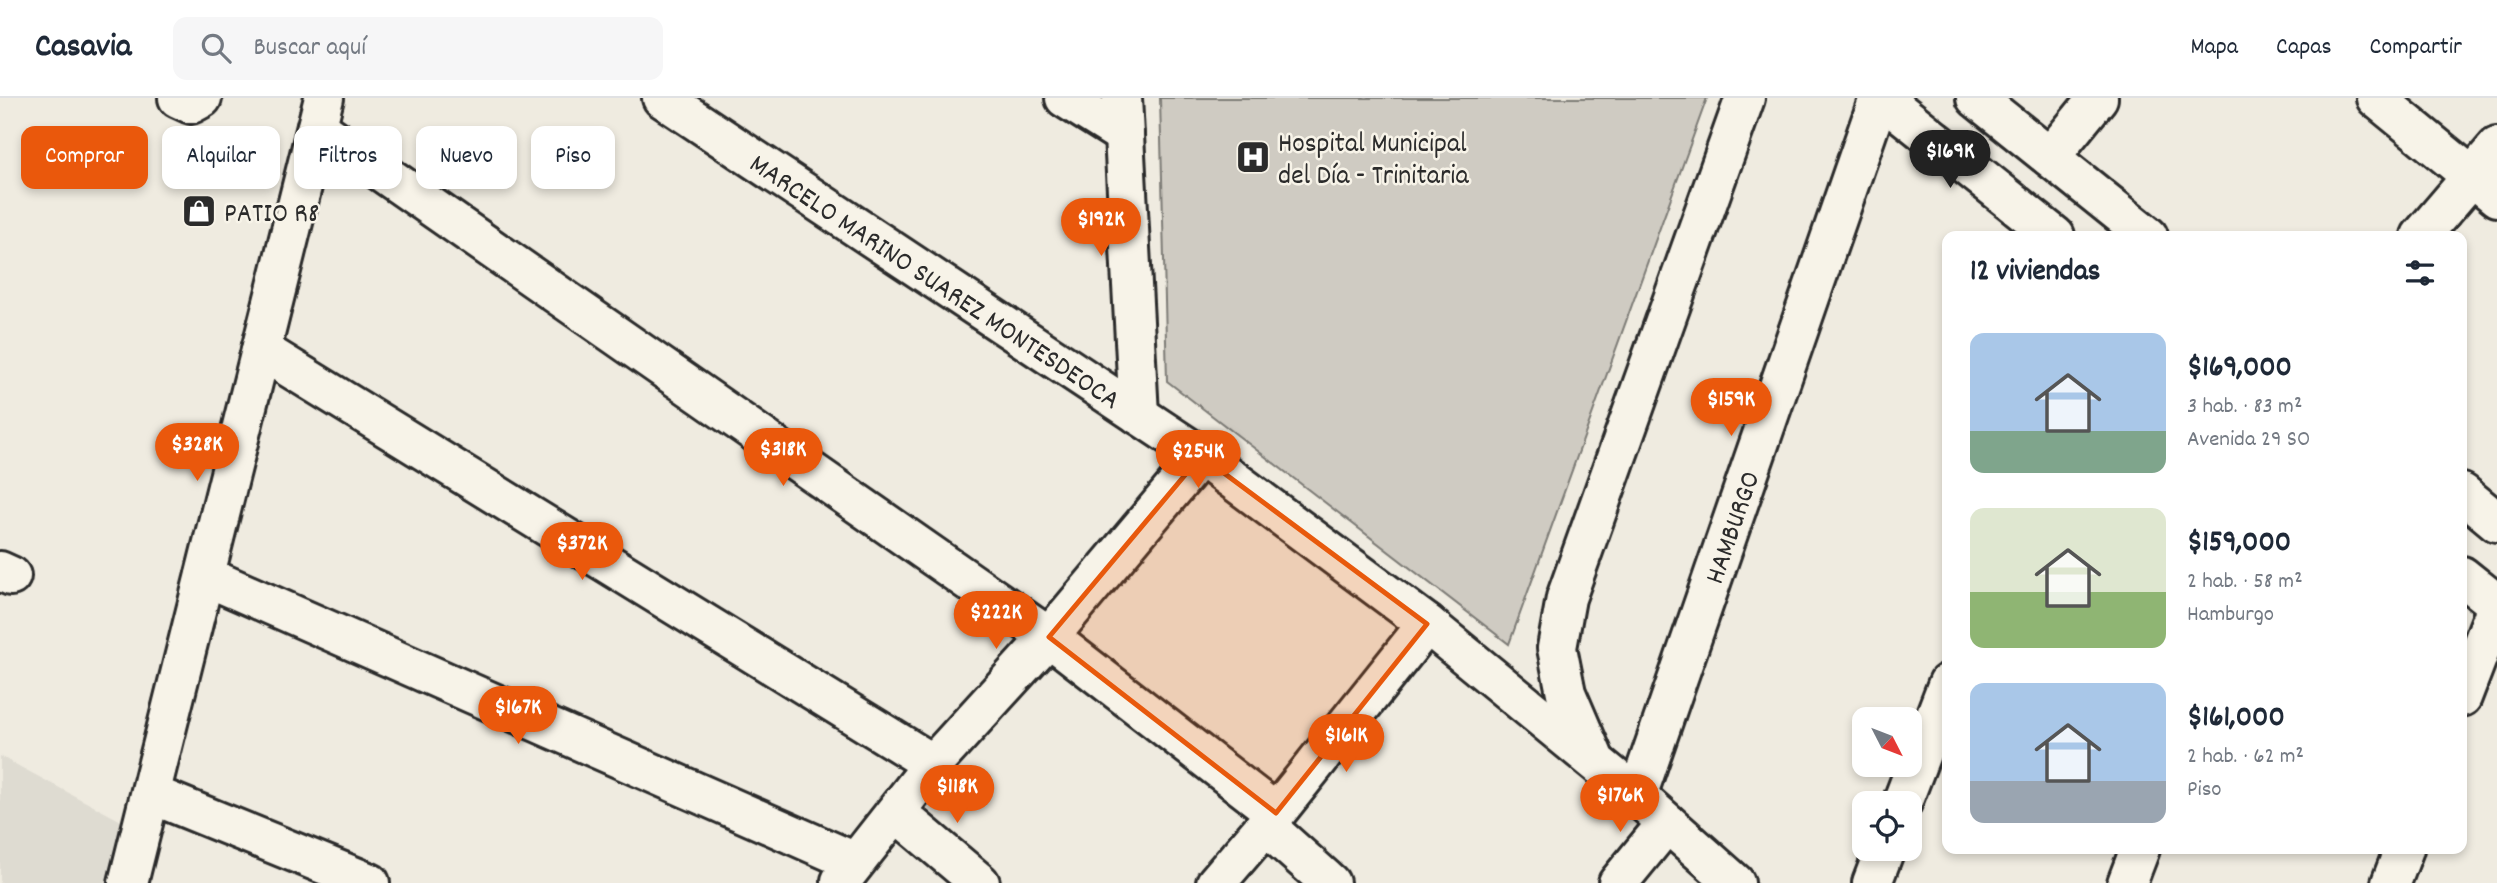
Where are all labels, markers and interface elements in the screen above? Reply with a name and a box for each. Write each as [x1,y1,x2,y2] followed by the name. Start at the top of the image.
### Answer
[173,17,663,80] search box
[35,25,131,72] text: Casavia
[197,29,235,67] icon: search
[253,30,366,67] text: Buscar aquí
[2190,31,2238,65] text: Mapa
[2276,31,2332,65] text: Capas
[2370,31,2462,65] text: Compartir
[21,126,148,189] chip: Comprar
[162,126,280,189] chip: Alquilar
[294,126,402,189] chip: Filtros
[416,126,517,189] chip: Nuevo
[531,126,615,189] chip: Piso
[1278,126,1469,198] place label: Hospital Municipal del Día - Trinitaria
[1901,130,1999,190] pin: $169K
[1925,136,1975,169] text: $169K
[1234,138,1272,176] hospital icon: Hospital Municipal del Día - Trinitaria
[740,146,1127,422] street label: MARCELO MARINO SUAREZ MONTESDEOCA
[180,192,218,230] shop icon: PATIO R8
[224,196,319,236] place label: PATIO R8
[1052,198,1150,258] pin: $192K
[1077,204,1125,237] text: $192K
[1970,252,2100,295] text: 12 viviendas
[2401,254,2439,292] icon: filters
[2187,348,2292,391] text: $169,000
[2026,361,2110,445] icon: home
[1682,378,1780,438] pin: $159K
[1707,384,1755,417] text: $159K
[2187,391,2302,424] text: 3 hab. · 83 m²
[148,424,246,483] pin: $328K
[2187,424,2310,457] text: Avenida 29 SO
[734,428,832,488] pin: $318K
[171,429,223,462] text: $328K
[1149,430,1247,490] pin: $254K
[760,434,806,467] text: $318K
[1172,436,1224,469] text: $254K
[1697,467,1773,590] street label: HAMBURGO
[533,522,631,582] pin: $372K
[2187,523,2291,566] text: $159,000
[556,528,608,561] text: $372K
[2026,536,2110,620] icon: home
[2187,566,2303,599] text: 2 hab. · 58 m²
[947,592,1045,651] pin: $222K
[970,597,1022,630] text: $222K
[2187,599,2274,632] text: Hamburgo
[469,686,567,746] pin: $167K
[494,692,542,725] text: $167K
[2187,698,2285,741] text: $161,000
[1852,707,1922,777] north arrow
[1852,707,1922,861] map controls
[2026,711,2110,795] icon: home
[1297,714,1395,774] pin: $161K
[1324,720,1368,753] text: $161K
[2187,741,2304,774] text: 2 hab. · 62 m²
[908,766,1006,825] pin: $118K
[936,771,978,804] text: $118K
[1571,774,1669,834] pin: $176K
[2187,774,2222,807] text: Piso
[1596,780,1644,813] text: $176K
[1852,791,1922,861] button: locate

